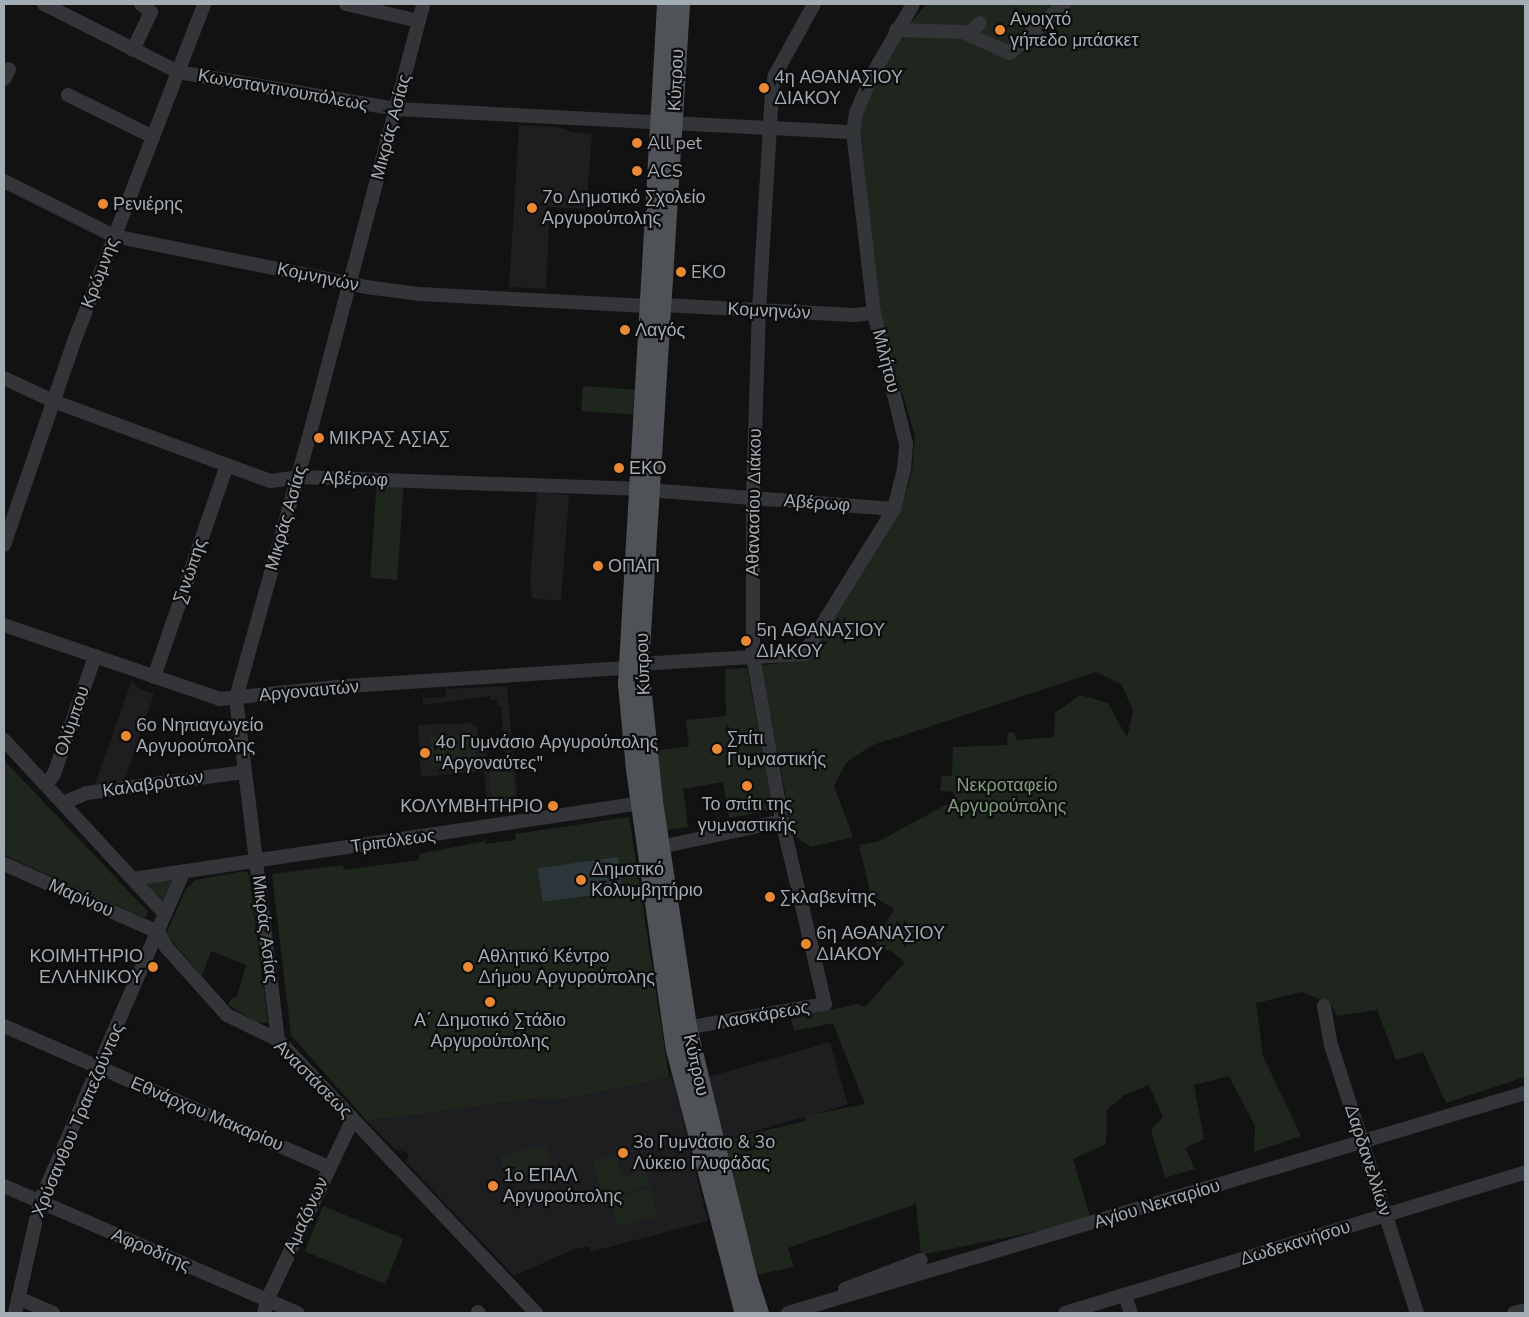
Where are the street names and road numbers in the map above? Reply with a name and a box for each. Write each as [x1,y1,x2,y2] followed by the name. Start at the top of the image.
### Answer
[664,48,688,112] street label: Κύπρου
[196,64,370,116] street label: Κωνσταντινουπόλεως
[367,72,415,182] street label: Μικράς Ασίας
[77,235,123,311] street label: Κρώμνης
[275,258,361,296] street label: Κομνηνών
[727,298,811,324] street label: Κομνηνών
[868,327,904,395] street label: Μιλήτου
[742,428,766,576] street label: Αθανασίου Διάκου
[261,463,311,573] street label: Μικράς Ασίας
[321,467,389,491] street label: Αβέρωφ
[783,490,851,516] street label: Αβέρωφ
[169,536,211,606] street label: Σινώπης
[631,632,655,696] street label: Κύπρου
[258,676,360,706] street label: Αργοναυτών
[50,683,94,759] street label: Ολύμπου
[101,766,205,802] street label: Καλαβρύτων
[349,824,437,858] street label: Τριπόλεως
[45,874,117,922] street label: Μαρίνου
[248,874,282,984] street label: Μικράς Ασίας
[715,996,811,1034] street label: Λασκάρεως
[27,1020,129,1220] street label: Χρύσανθου Τραπεζούντος
[678,1032,714,1098] street label: Κύπρου
[270,1036,356,1122] street label: Αναστάσεως
[127,1072,287,1156] street label: Εθνάρχου Μακαρίου
[1340,1101,1396,1219] street label: Δαρδανελλίων
[279,1174,333,1256] street label: Αμαζόνων
[1091,1175,1223,1233] street label: Αγίου Νεκταρίου
[1237,1216,1353,1270] street label: Δωδεκανήσου
[108,1224,194,1276] street label: Αφροδίτης

